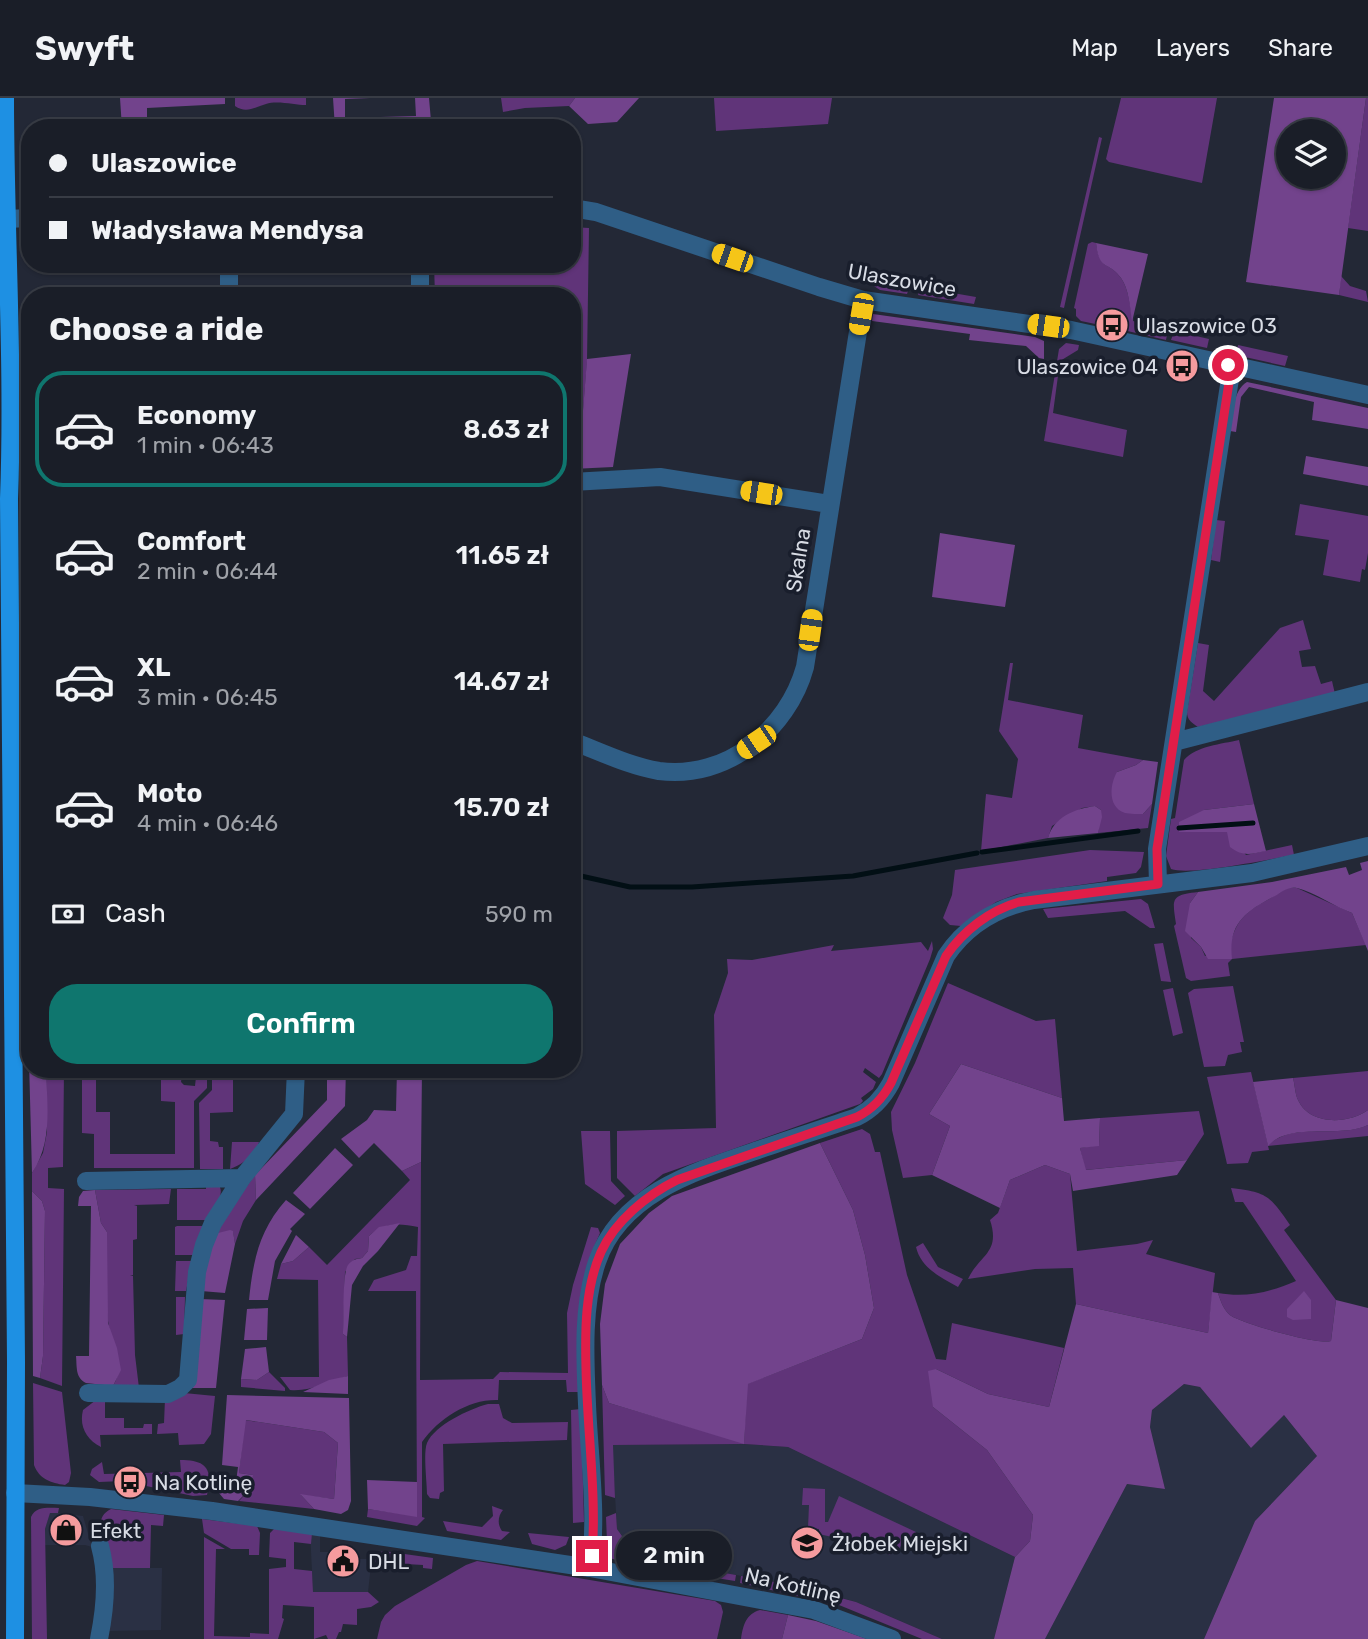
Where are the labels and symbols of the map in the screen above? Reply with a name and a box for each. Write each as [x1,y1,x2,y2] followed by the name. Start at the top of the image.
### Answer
[709,241,756,275] car
[846,258,958,302] street label: Ulaszowice
[848,291,875,337] car
[1093,306,1131,344] bus stop icon: Ulaszowice 03
[1026,313,1071,339] car
[1136,313,1277,338] place label: Ulaszowice 03
[1163,347,1201,385] bus stop icon: Ulaszowice 04
[1212,349,1244,381] route start
[1017,354,1158,379] place label: Ulaszowice 04
[739,479,784,507] car
[781,526,815,594] street label: Skalna
[797,608,824,652] car
[733,722,780,762] car
[111,1463,149,1501] bus stop icon: Na Kotlinę
[154,1470,252,1495] place label: Na Kotlinę
[47,1511,85,1549] shop icon: Efekt
[90,1518,141,1543] place label: Efekt
[788,1524,826,1562] school or university icon: Żłobek Miejski
[832,1531,968,1556] place label: Żłobek Miejski
[616,1532,732,1580] callout: 2 min
[576,1540,608,1572] route end
[324,1542,362,1580] public building icon: DHL
[368,1549,409,1574] place label: DHL
[742,1562,844,1608] street label: Na Kotlinę

